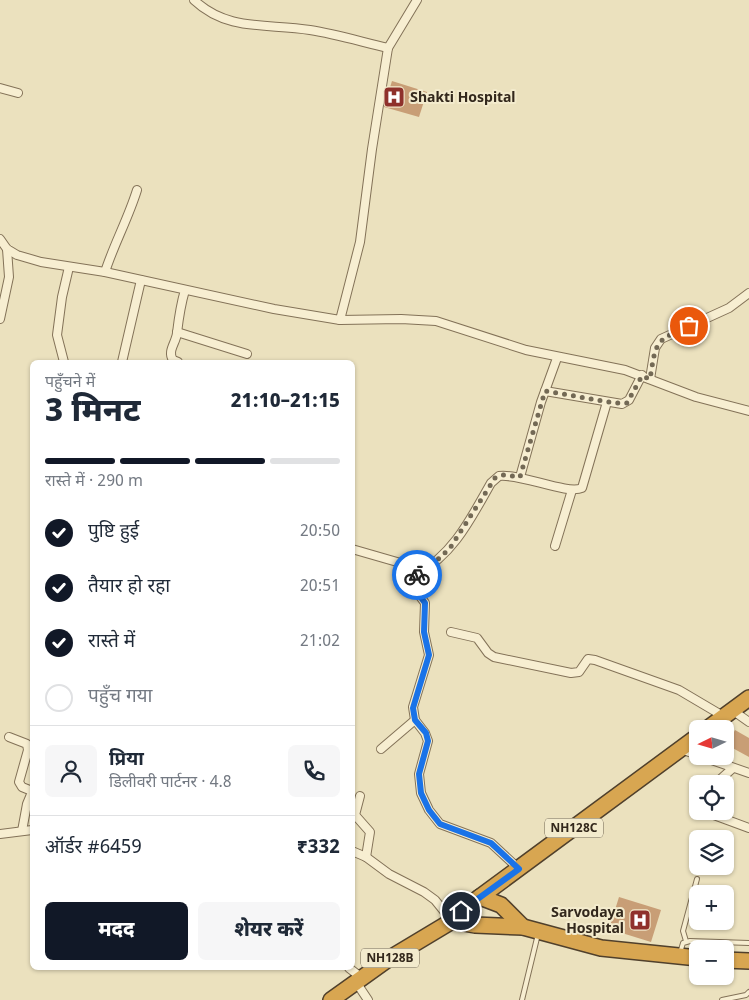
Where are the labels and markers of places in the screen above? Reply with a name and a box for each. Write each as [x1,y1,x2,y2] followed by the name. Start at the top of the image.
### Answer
[382,85,406,109] hospital icon: Shakti Hospital
[410,89,516,108] place label: Shakti Hospital
[668,305,710,347] pin
[440,890,482,932] pin
[551,904,624,939] place label: Sarvodaya Hospital
[628,908,652,932] hospital icon: Sarvodaya Hospital

